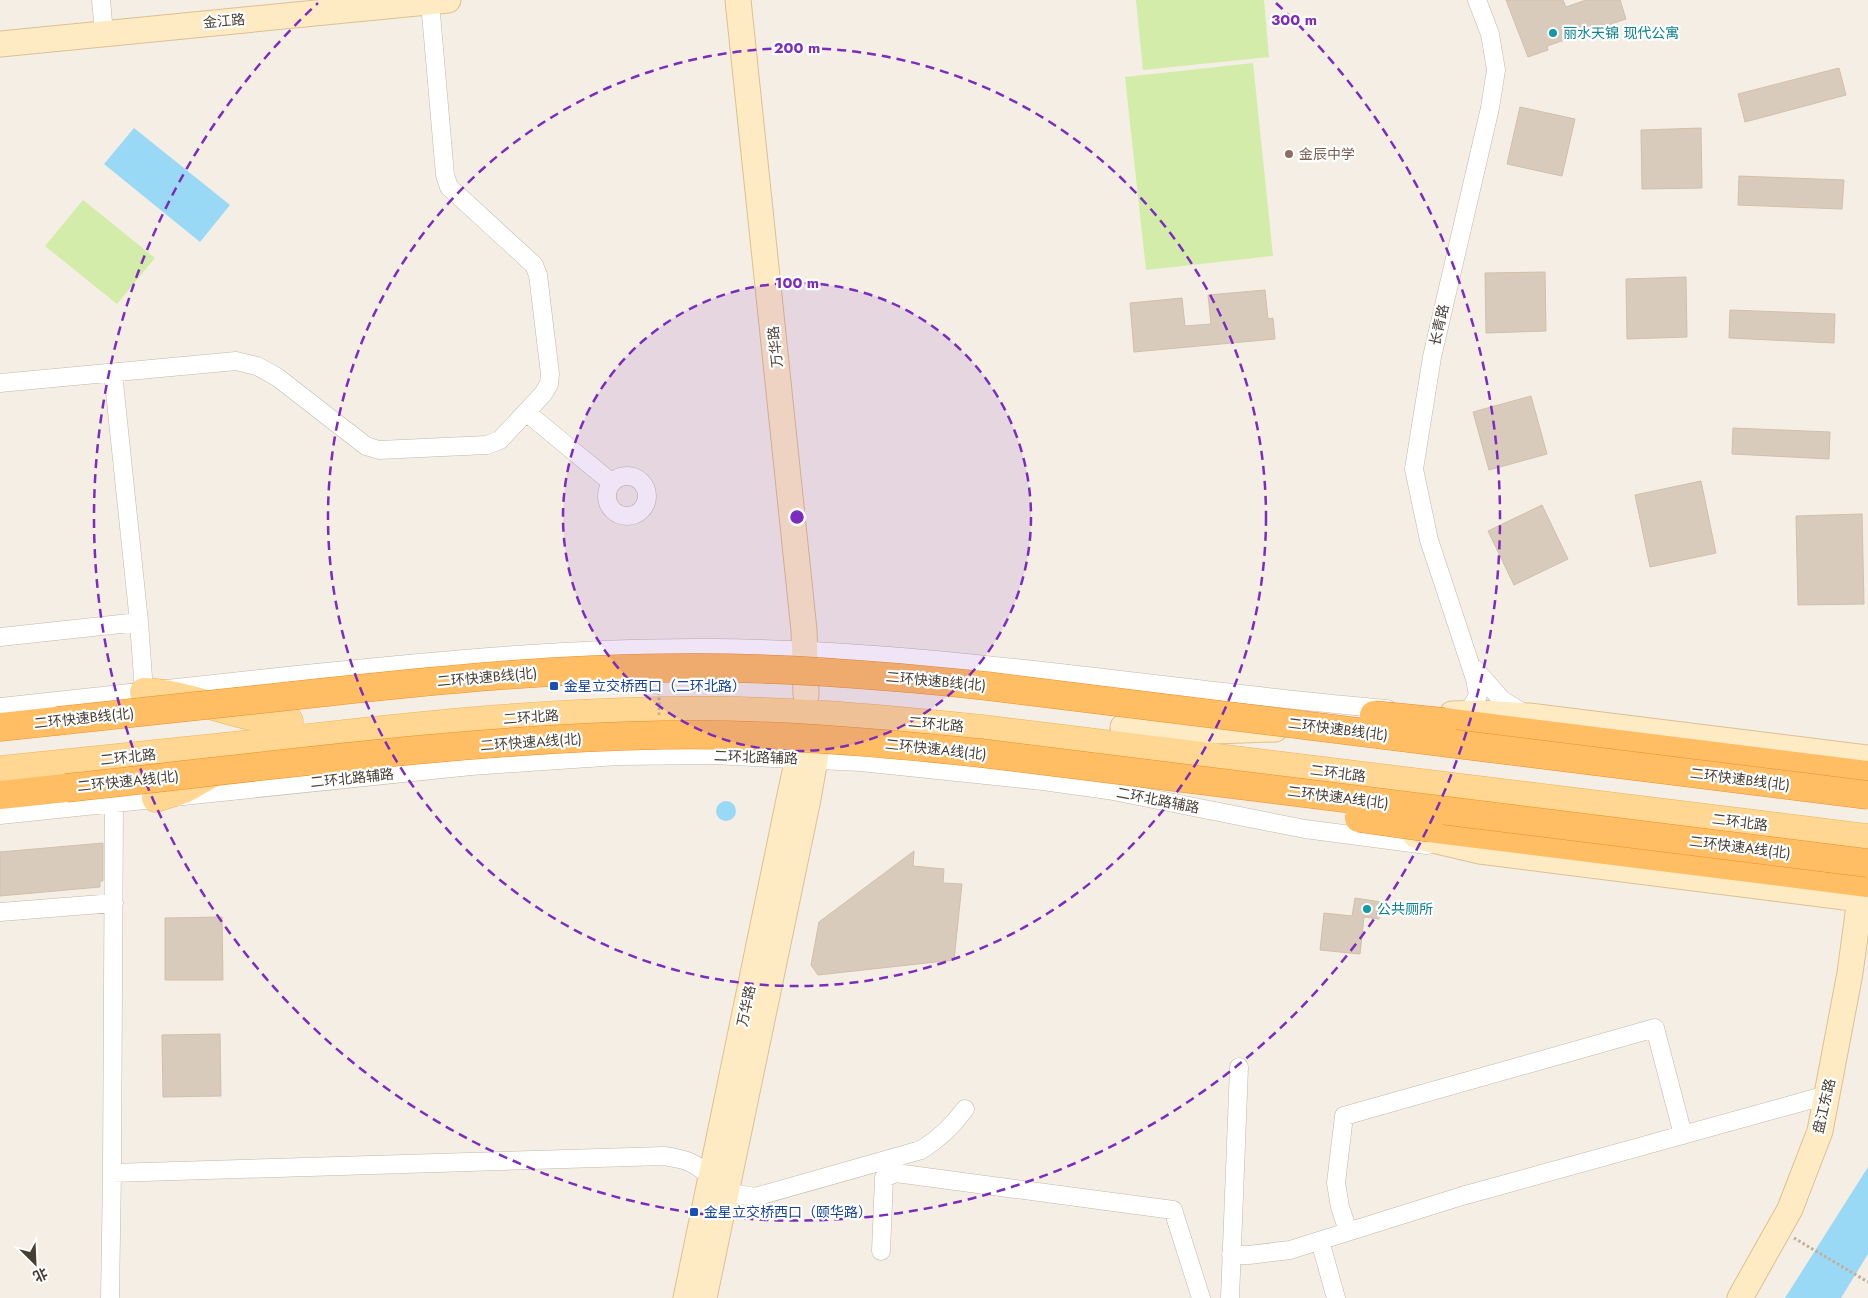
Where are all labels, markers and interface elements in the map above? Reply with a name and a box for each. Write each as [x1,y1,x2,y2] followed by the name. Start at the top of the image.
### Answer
[202,9,246,33] street label: 金江路
[1271,9,1317,31] text: 300 m
[1563,23,1679,43] place label: 丽水天锦 现代公寓
[1547,27,1559,39] marker: 丽水天锦 现代公寓
[774,37,820,59] text: 200 m
[1299,144,1355,164] place label: 金辰中学
[1283,148,1295,160] marker: 金辰中学
[775,272,819,294] text: 100 m
[1425,302,1453,348] street label: 长青路
[763,325,787,369] street label: 万华路
[788,508,806,526] centre of rings
[436,663,538,691] street label: 二环快速B线(北)
[885,667,987,695] street label: 二环快速B线(北)
[564,676,746,696] place label: 金星立交桥西口（二环北路）
[548,680,560,692] marker: 金星立交桥西口（二环北路）
[33,703,135,733] street label: 二环快速B线(北)
[502,705,560,729] street label: 二环北路
[907,712,965,736] street label: 二环北路
[1287,713,1389,745] street label: 二环快速B线(北)
[479,728,583,756] street label: 二环快速A线(北)
[884,734,988,764] street label: 二环快速A线(北)
[99,744,157,770] street label: 二环北路
[714,746,798,768] street label: 二环北路辅路
[1309,760,1367,786] street label: 二环北路
[1689,763,1791,795] street label: 二环快速B线(北)
[309,764,395,792] street label: 二环北路辅路
[76,766,180,796] street label: 二环快速A线(北)
[1286,781,1390,813] street label: 二环快速A线(北)
[1115,782,1201,818] street label: 二环北路辅路
[1711,809,1769,835] street label: 二环北路
[1688,831,1792,863] street label: 二环快速A线(北)
[1377,899,1433,919] place label: 公共厕所
[1361,903,1373,915] marker: 公共厕所
[732,983,760,1029] street label: 万华路
[1808,1076,1840,1136] street label: 盘江东路
[704,1202,872,1222] place label: 金星立交桥西口（颐华路）
[688,1206,700,1218] marker: 金星立交桥西口（颐华路）
[10,1238,60,1288] north arrow
[30,1263,51,1287] text: 北

